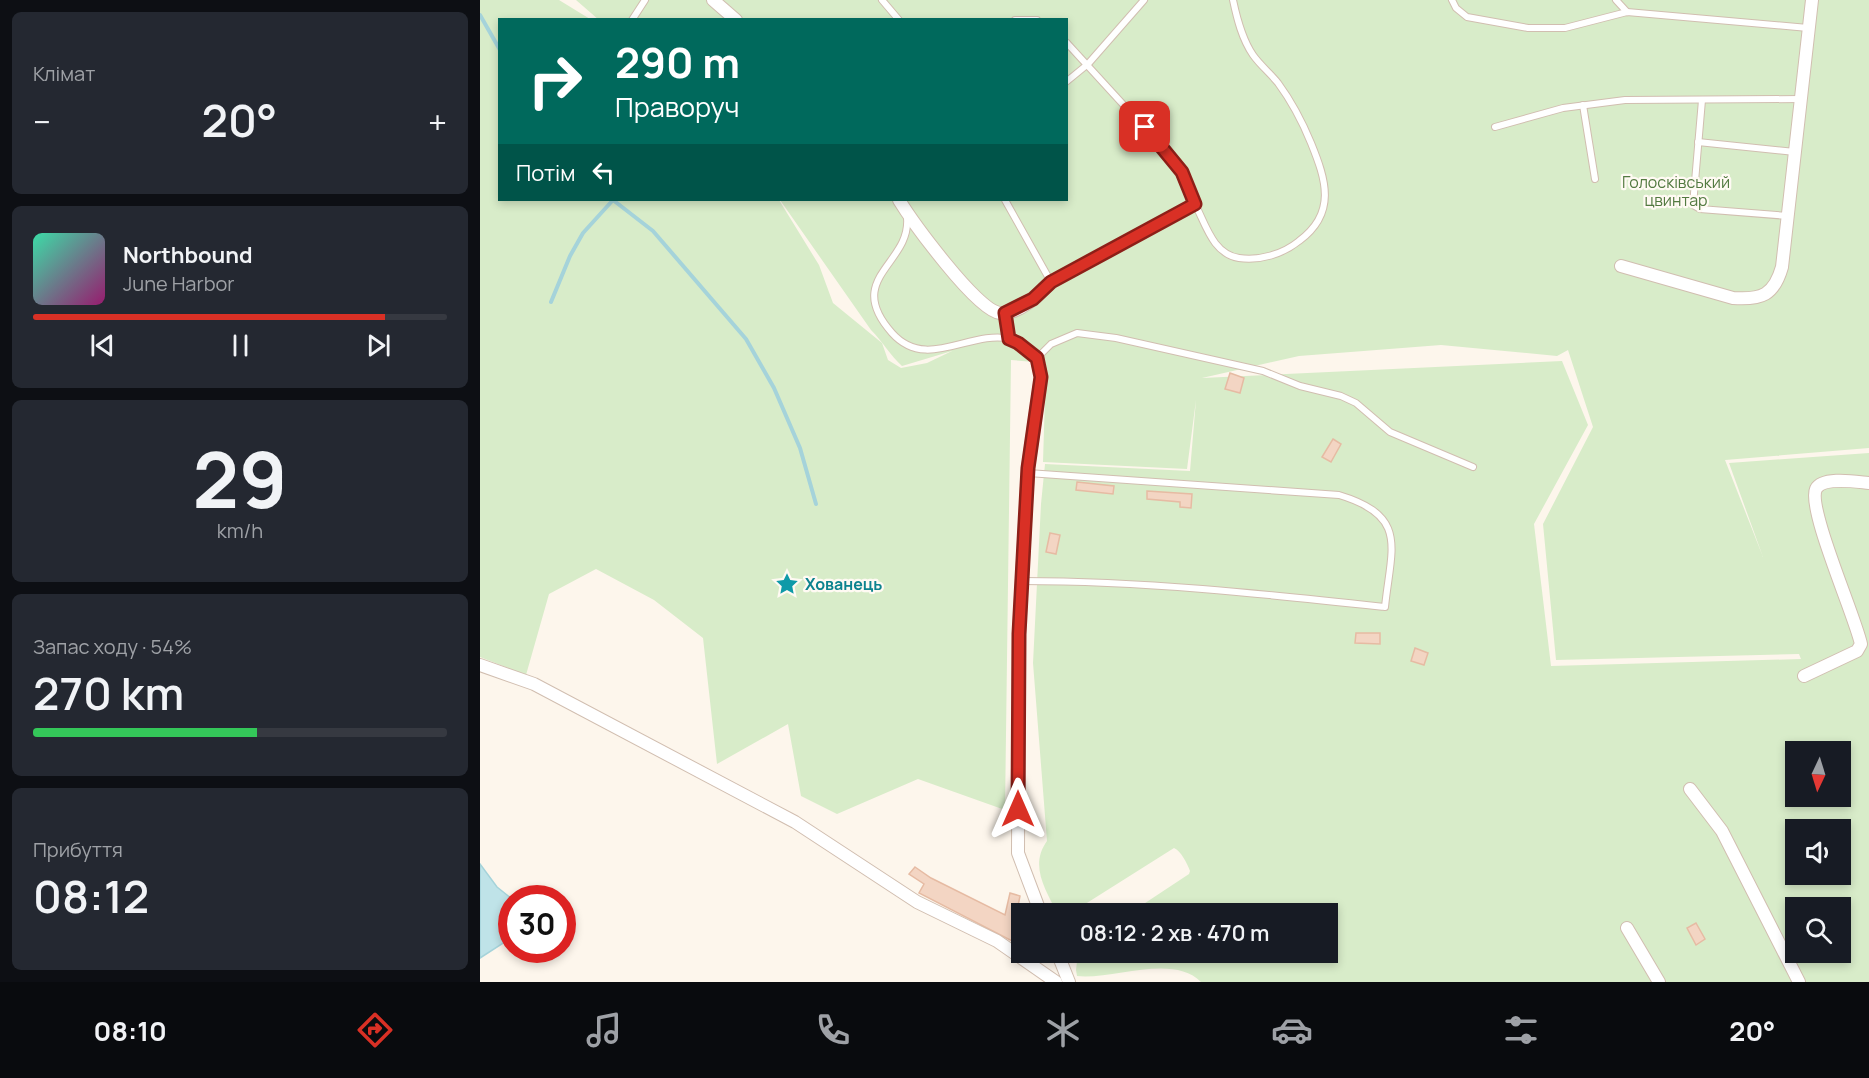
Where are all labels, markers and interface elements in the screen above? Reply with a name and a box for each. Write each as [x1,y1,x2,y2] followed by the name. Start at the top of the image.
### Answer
[615,33,740,91] text: 290 m
[516,42,594,120] icon: right
[33,60,95,87] text: Клімат
[615,88,739,125] text: Праворуч
[202,89,277,151] text: 20°
[33,99,51,144] text: −
[428,99,447,144] text: +
[1119,101,1170,152] pin
[1128,110,1161,143] icon: arrive
[587,156,620,189] icon: left
[516,158,575,188] text: Потім
[1622,171,1730,211] park label: Голосківський цвинтар
[123,240,253,270] text: Northbound
[123,270,235,297] text: June Harbor
[86,329,119,362] icon: previous
[224,329,257,362] icon: pause
[362,329,395,362] icon: next
[193,425,287,531] text: 29
[217,517,263,544] text: km/h
[774,571,800,597] place icon: Хованець
[805,573,882,595] place label: Хованець
[33,633,192,660] text: Запас ходу · 54%
[33,662,184,724] text: 270 km
[1785,741,1851,807] north arrow
[1785,741,1851,963] map controls
[986,777,1050,841] position arrow
[1785,819,1851,885] button: sound
[33,836,123,863] text: Прибуття
[33,865,149,927] text: 08:12
[498,885,576,963] speed limit sign: 30
[1785,897,1851,963] button: search
[1080,918,1269,948] text: 08:12 · 2 хв · 470 m
[354,1009,396,1051] icon: directions
[583,1009,625,1051] icon: music
[812,1009,854,1051] icon: phone
[1042,1009,1084,1051] icon: climate
[1271,1009,1313,1051] icon: car
[1500,1009,1542,1051] icon: filters
[94,1012,167,1049] text: 08:10
[1729,1012,1775,1049] text: 20°

